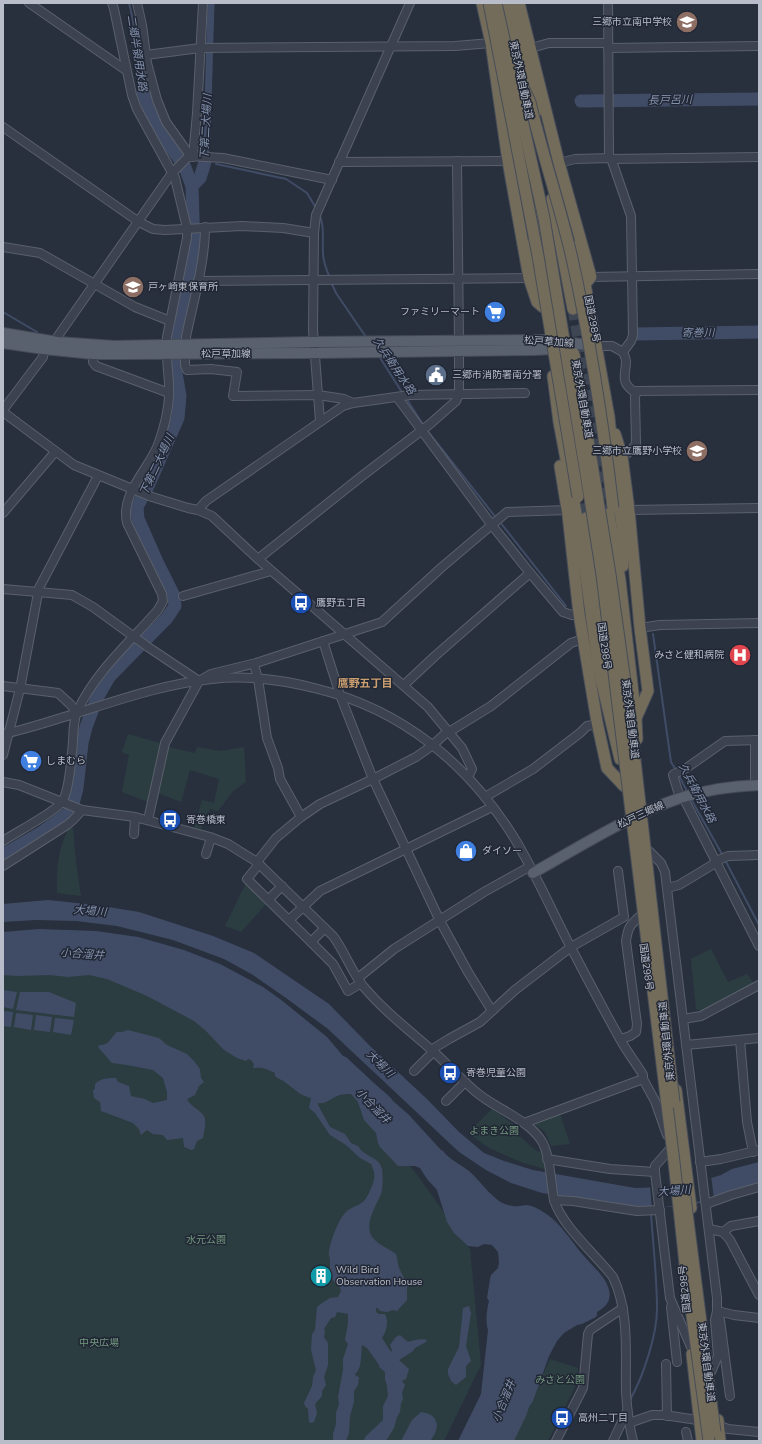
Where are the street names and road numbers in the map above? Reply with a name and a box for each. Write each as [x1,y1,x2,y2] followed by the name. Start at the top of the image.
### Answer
[506,39,536,121] street label: 東京外環自動車道
[581,294,603,344] street label: 国道298号
[524,333,574,351] street label: 松戸草加線
[201,347,251,361] street label: 松戸草加線
[568,358,596,440] street label: 東京外環自動車道
[594,621,614,671] street label: 国道298号
[618,678,642,760] street label: 東京外環自動車道
[615,798,667,832] street label: 松戸三郷線
[636,942,656,992] street label: 国道298号
[656,1000,678,1082] street label: 東京外環自動車道
[676,1264,694,1314] street label: 国道298号
[694,1321,718,1403] street label: 東京外環自動車道

